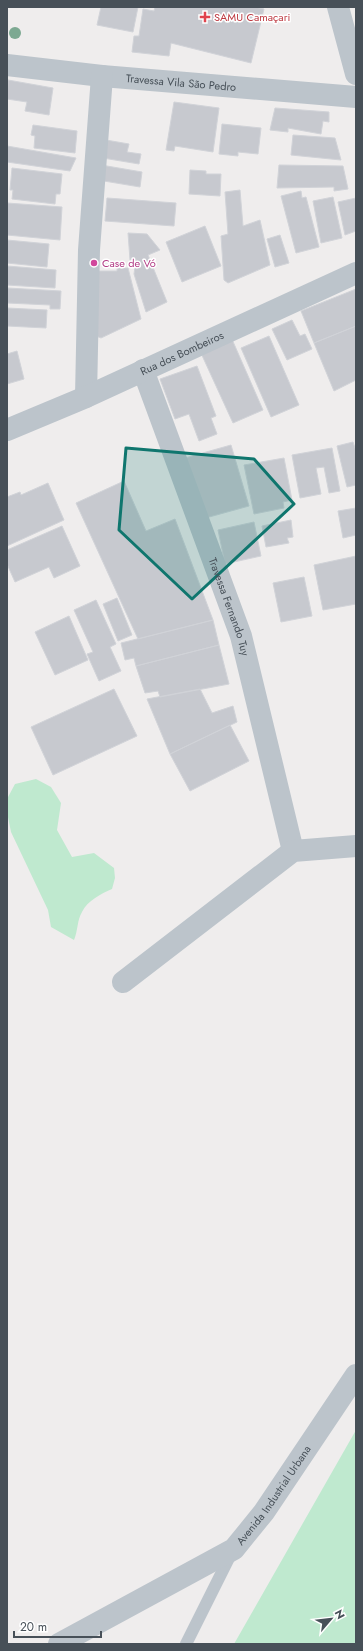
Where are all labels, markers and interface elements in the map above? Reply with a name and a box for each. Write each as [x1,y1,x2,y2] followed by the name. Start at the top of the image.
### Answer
[214,9,290,25] place label: SAMU Camaçari
[199,11,211,23] marker: SAMU Camaçari
[125,70,237,95] street label: Travessa Vila São Pedro
[102,255,156,271] place label: Case de Vó
[89,258,99,268] marker: Case de Vó
[137,327,227,379] street label: Rua dos Bombeiros
[205,555,254,658] street label: Travessa Fernando Tuy
[232,1442,315,1548] street label: Avenida Industrial Urbana
[311,1599,351,1639] north arrow
[331,1607,349,1622] text: N
[14,1613,101,1639] scale bar
[20,1618,47,1636] text: 20 m

